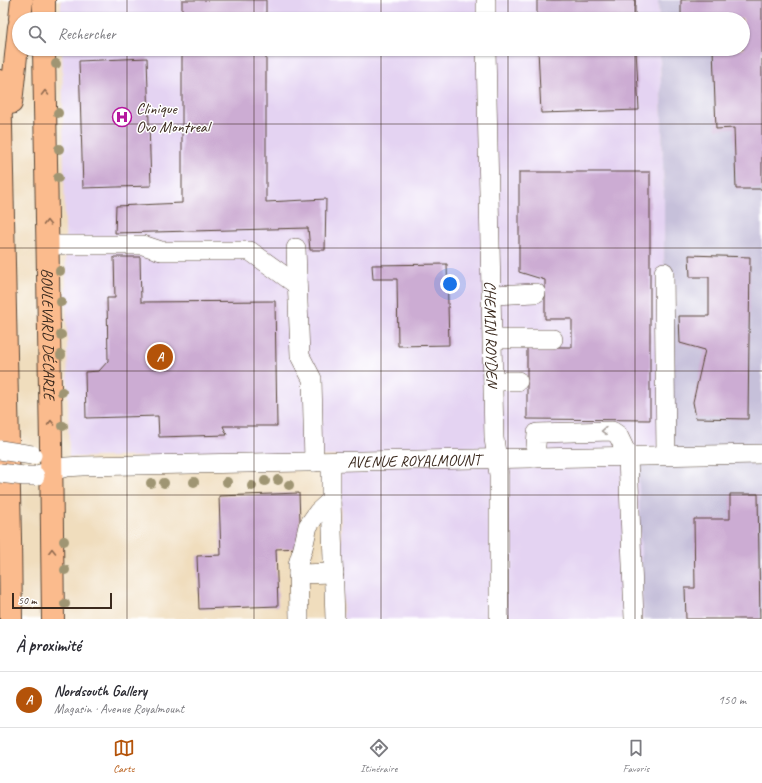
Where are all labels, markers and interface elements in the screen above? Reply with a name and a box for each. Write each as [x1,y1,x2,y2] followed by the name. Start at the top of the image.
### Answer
[12,12,750,56] search box
[26,23,48,45] icon: search
[58,25,116,44] text: Rechercher
[41,90,49,96] one-way arrow
[136,99,213,137] place label: Clinique Ovo Montreal
[111,106,133,128] hospital icon: Clinique Ovo Montreal
[43,220,51,226] one-way arrow
[37,268,59,402] street label: BOULEVARD DÉCARIE
[440,274,460,294] your location
[480,281,502,390] street label: CHEMIN ROYDEN
[147,342,173,372] pin: A
[47,420,55,426] one-way arrow
[601,427,607,436] one-way arrow
[347,450,484,472] street label: AVENUE ROYALMOUNT
[48,548,56,554] one-way arrow
[12,591,112,610] scale bar
[18,593,37,607] text: 50 m
[16,635,81,656] text: À proximité
[54,682,147,701] text: Nordsouth Gallery
[26,692,32,708] text: A
[718,692,746,708] text: 150 m
[54,701,184,717] text: Magasin · Avenue Royalmount
[113,737,135,775] tab: Carte
[360,737,397,775] tab: Itinéraire
[623,737,649,775] tab: Favoris

